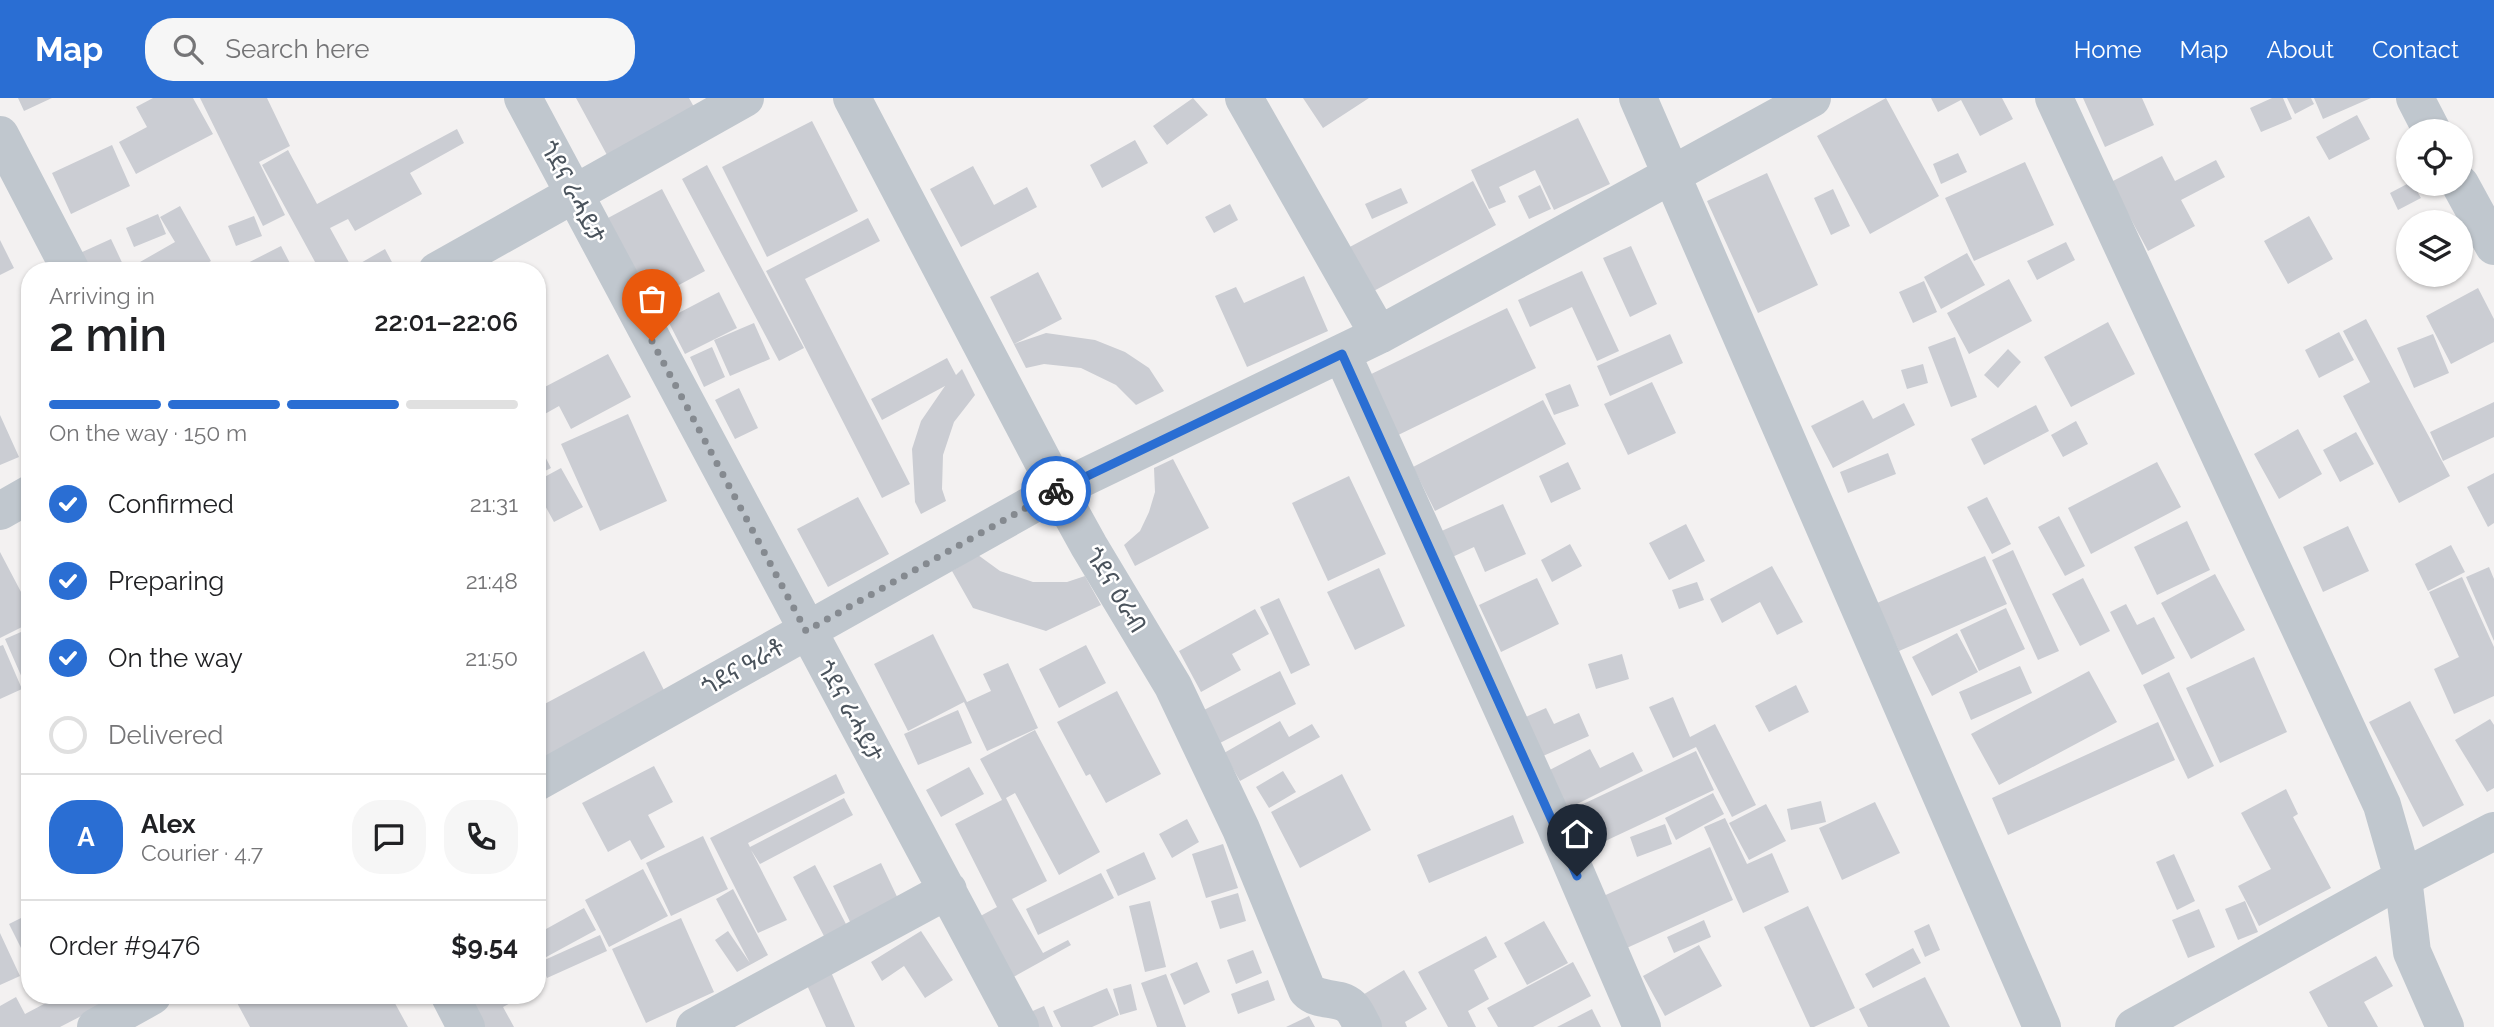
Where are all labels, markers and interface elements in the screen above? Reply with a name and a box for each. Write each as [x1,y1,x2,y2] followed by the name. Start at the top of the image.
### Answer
[145,18,635,81] search box
[35,30,103,69] text: Map
[169,30,207,68] icon: search
[225,34,370,64] text: Search here
[2074,35,2142,64] text: Home
[2180,35,2228,64] text: Map
[2266,35,2334,64] text: About
[2372,35,2459,64] text: Contact
[2396,119,2473,287] map controls
[2396,119,2473,196] button: locate
[534,136,612,248] street label: ጎደና ራሓይታ
[2396,210,2473,287] button: layers
[622,269,682,341] pin
[633,280,671,318] icon: bag
[49,282,155,309] text: Arriving in
[374,307,518,337] text: 22:01–22:06
[49,308,167,362] text: 2 min
[49,419,247,446] text: On the way · 150 m
[1021,456,1091,526] courier
[1037,472,1075,510] icon: bike
[49,485,87,523] icon: check
[108,489,234,519] text: Confirmed
[470,490,518,517] text: 21:31
[1080,542,1153,638] street label: ጎደና ዕራብ
[49,562,87,600] icon: check
[108,566,224,596] text: Preparing
[466,567,518,594] text: 21:48
[696,632,790,701] street label: ጎደና ዓራቶ
[49,639,87,677] icon: check
[108,643,243,673] text: On the way
[465,644,518,671] text: 21:50
[811,655,890,767] street label: ጎደና ራሓይታ
[108,720,223,750] text: Delivered
[352,800,426,874] button: chat
[444,800,518,874] button: phone
[1547,804,1607,876] pin
[141,809,196,839] text: Alex
[1558,815,1596,853] icon: home
[77,822,95,852] text: A
[141,839,263,866] text: Courier · 4.7
[49,931,200,961] text: Order #9476
[451,931,518,961] text: $9.54

